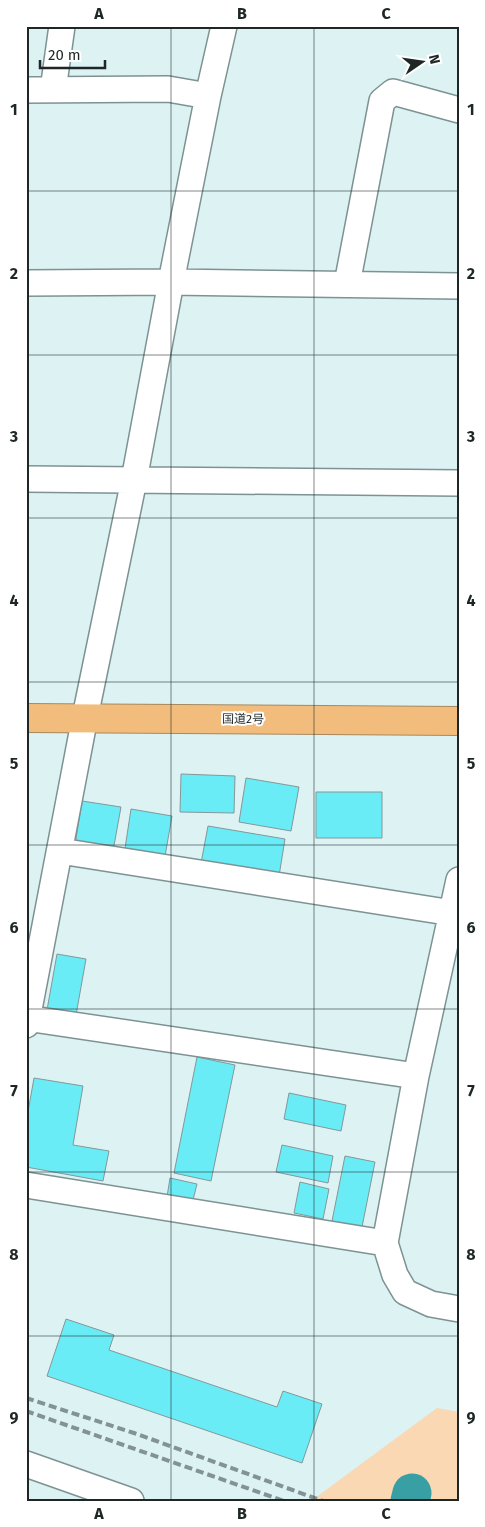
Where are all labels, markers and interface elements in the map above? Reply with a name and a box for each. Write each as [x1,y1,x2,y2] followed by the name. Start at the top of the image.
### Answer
[93,4,104,23] text: A
[237,4,247,23] text: B
[381,4,391,23] text: C
[40,38,105,70] scale bar
[398,38,448,88] north arrow
[48,46,81,64] text: 20 m
[425,53,444,66] text: N
[10,100,18,119] text: 1
[467,100,475,119] text: 1
[10,264,18,283] text: 2
[467,264,475,283] text: 2
[9,427,18,446] text: 3
[466,427,475,446] text: 3
[9,591,19,610] text: 4
[466,591,476,610] text: 4
[222,712,264,726] street label: 国道2号
[10,754,19,773] text: 5
[467,754,476,773] text: 5
[9,918,19,937] text: 6
[466,918,476,937] text: 6
[10,1081,18,1100] text: 7
[467,1081,475,1100] text: 7
[9,1245,19,1264] text: 8
[466,1245,476,1264] text: 8
[10,1408,19,1427] text: 9
[467,1408,476,1427] text: 9
[93,1504,104,1523] text: A
[237,1504,247,1523] text: B
[381,1504,391,1523] text: C

